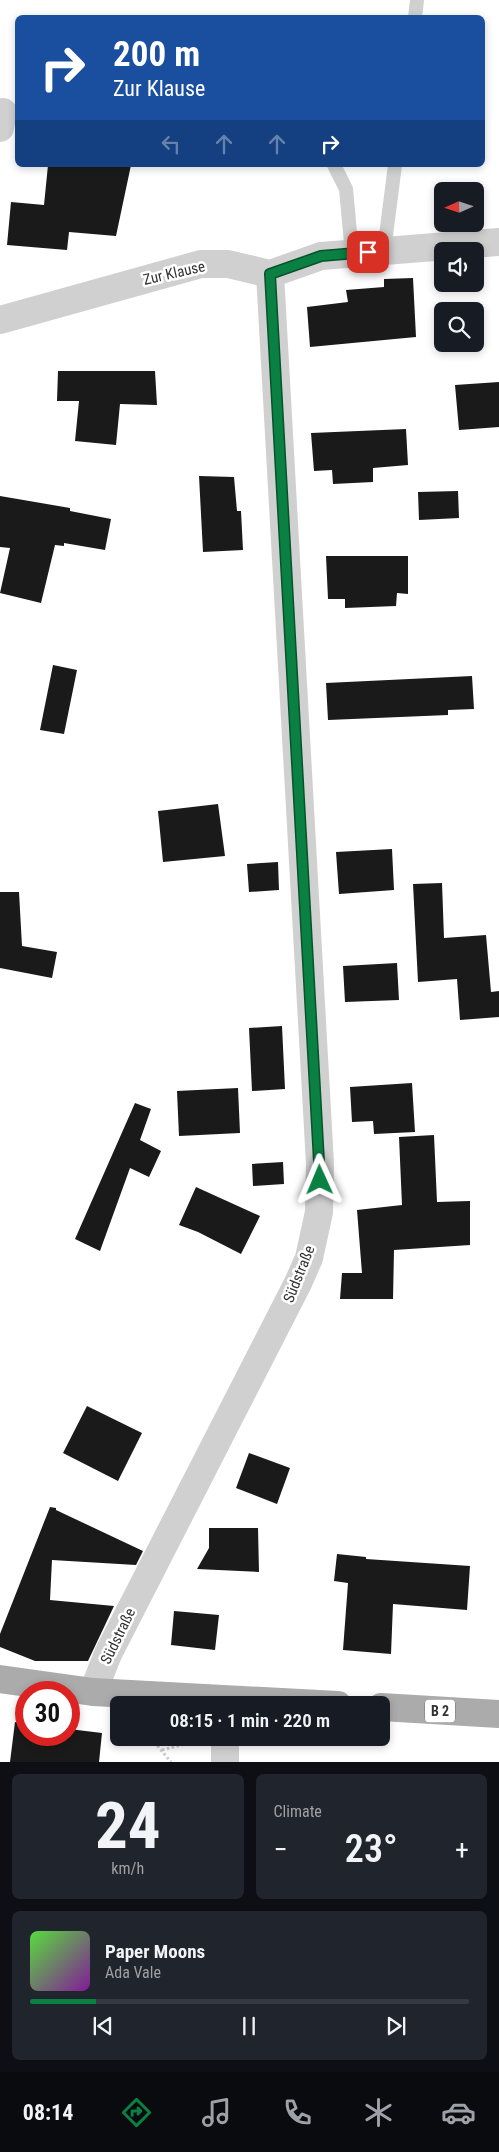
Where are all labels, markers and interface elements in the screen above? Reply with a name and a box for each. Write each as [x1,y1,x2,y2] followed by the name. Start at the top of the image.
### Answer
[113,34,200,75] text: 200 m
[30,35,95,100] icon: right
[113,76,205,101] text: Zur Klause
[157,130,185,158] icon: left
[210,130,238,158] icon: ahead
[263,130,291,158] icon: ahead
[316,130,344,158] icon: right
[434,182,484,232] north arrow
[434,182,484,352] map controls
[347,231,389,273] pin
[354,238,382,266] icon: arrive
[434,242,484,292] button: sound
[141,257,207,289] street label: Zur Klause
[434,302,484,352] button: search
[293,1153,345,1205] position arrow
[279,1243,319,1305] street label: Südstraße
[97,1605,139,1667] street label: Südstraße
[15,1681,80,1746] speed limit sign: 30
[425,1700,455,1722] road number: B 2
[170,1709,330,1732] text: 08:15 · 1 min · 220 m
[95,1788,161,1864] text: 24
[274,1802,322,1821] text: Climate
[345,1827,398,1871] text: 23°
[274,1833,288,1866] text: −
[455,1833,469,1866] text: +
[111,1859,144,1878] text: km/h
[105,1940,205,1963] text: Paper Moons
[105,1963,161,1982] text: Ada Vale
[89,2012,117,2040] icon: previous
[235,2012,263,2040] icon: pause
[382,2012,410,2040] icon: next
[119,2095,154,2130] icon: directions
[199,2095,234,2130] icon: music
[280,2095,315,2130] icon: phone
[361,2095,396,2130] icon: climate
[441,2095,476,2130] icon: car
[23,2100,73,2125] text: 08:14

